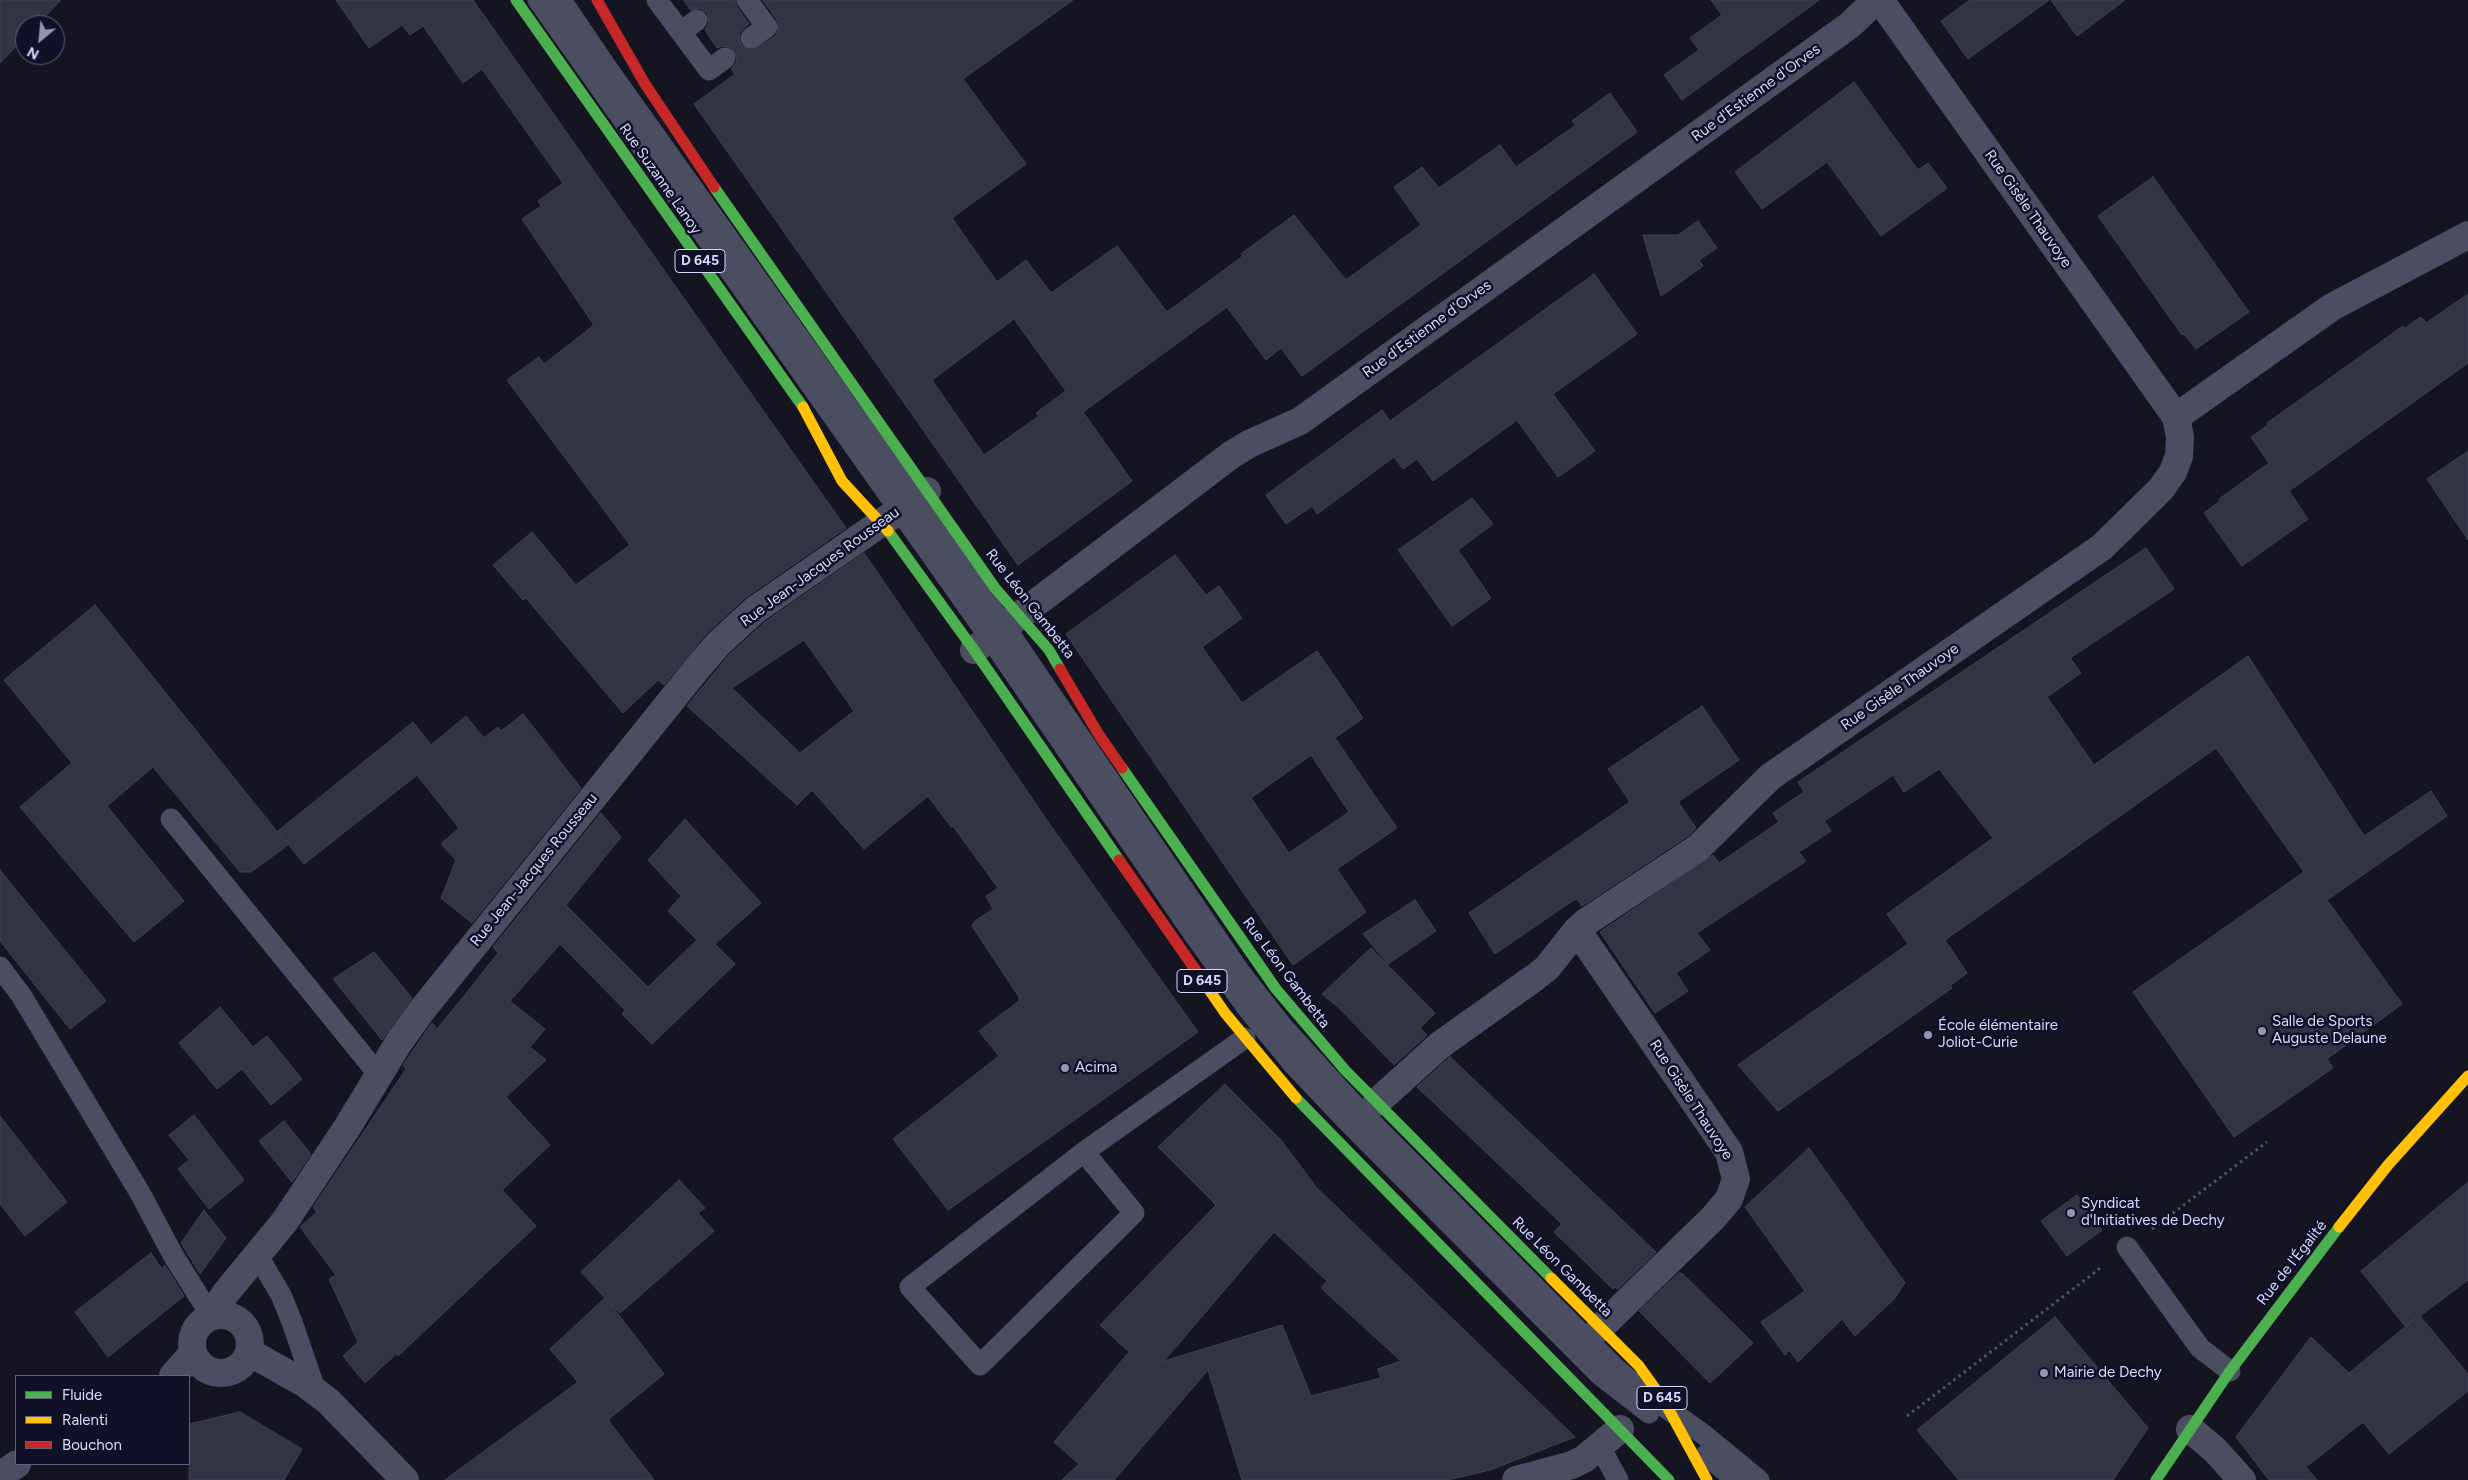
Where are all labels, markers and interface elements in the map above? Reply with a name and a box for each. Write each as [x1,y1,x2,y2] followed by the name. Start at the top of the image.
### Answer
[15,15,65,65] north arrow
[1688,40,1824,146] street label: Rue d'Estienne d'Orves
[24,43,42,63] text: N
[615,120,705,238] street label: Rue Suzanne Lanoy
[1981,147,2075,271] street label: Rue Gisèle Thauvoye
[675,250,725,272] road number: D 645
[1359,276,1495,382] street label: Rue d'Estienne d'Orves
[737,503,903,631] street label: Rue Jean-Jacques Rousseau
[982,546,1078,662] street label: Rue Léon Gambetta
[1838,640,1962,734] street label: Rue Gisèle Thauvoye
[467,790,601,950] street label: Rue Jean-Jacques Rousseau
[1238,914,1334,1032] street label: Rue Léon Gambetta
[1177,969,1227,992] road number: D 645
[2272,1013,2387,1048] place label: Salle de Sports Auguste Delaune
[1938,1017,2058,1052] place label: École élémentaire Joliot-Curie
[2256,1025,2268,1037] marker: Salle de Sports Auguste Delaune
[1922,1029,1934,1041] marker: École élémentaire Joliot-Curie
[1645,1037,1737,1163] street label: Rue Gisèle Thauvoye
[1075,1059,1117,1077] place label: Acima
[1059,1062,1071,1074] marker: Acima
[2081,1195,2225,1230] place label: Syndicat d'Initiatives de Dechy
[2065,1207,2077,1219] marker: Syndicat d'Initiatives de Dechy
[1508,1213,1616,1321] street label: Rue Léon Gambetta
[2253,1217,2331,1309] street label: Rue de l'Égalité
[2054,1364,2162,1382] place label: Mairie de Dechy
[2038,1367,2050,1379] marker: Mairie de Dechy
[15,1375,190,1465] legend
[62,1386,102,1404] text: Fluide
[1637,1386,1687,1410] road number: D 645
[62,1411,108,1429] text: Ralenti
[62,1436,122,1454] text: Bouchon

